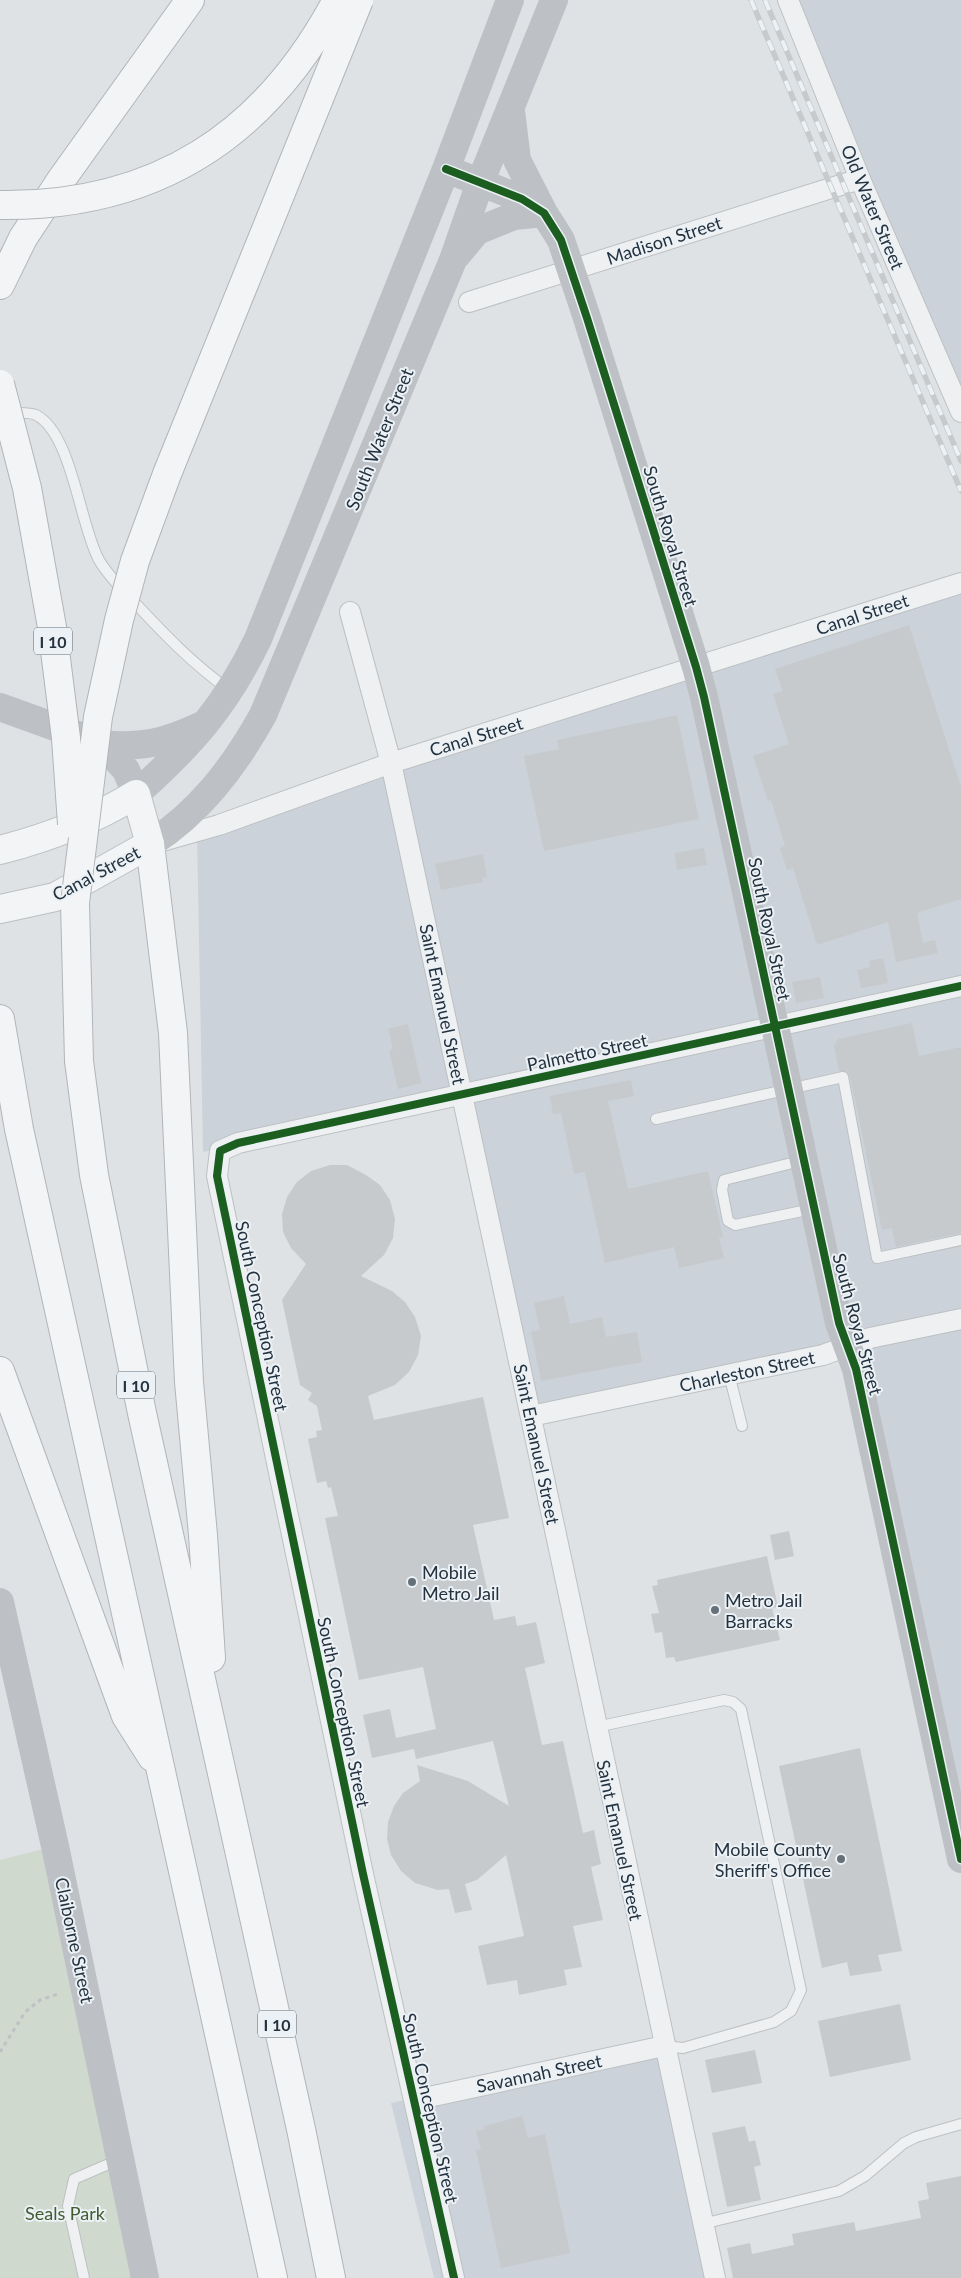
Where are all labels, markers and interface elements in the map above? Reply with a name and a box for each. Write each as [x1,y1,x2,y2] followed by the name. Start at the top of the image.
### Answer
[837,141,909,273] street label: Old Water Street
[604,211,725,269] street label: Madison Street
[340,364,418,513] street label: South Water Street
[639,463,703,610] street label: South Royal Street
[813,589,912,639] street label: Canal Street
[34,627,72,654] road number: I 10
[427,711,526,761] street label: Canal Street
[48,840,144,905] street label: Canal Street
[744,855,796,1003] street label: South Royal Street
[415,922,471,1087] street label: Saint Emanuel Street
[525,1028,650,1075] street label: Palmetto Street
[231,1219,293,1414] street label: South Conception Street
[828,1251,888,1398] street label: South Royal Street
[677,1346,817,1396] street label: Charleston Street
[509,1362,565,1527] street label: Saint Emanuel Street
[117,1372,155,1398] road number: I 10
[422,1561,500,1604] place label: Mobile Metro Jail
[406,1576,418,1588] marker: Mobile Metro Jail
[725,1589,803,1632] place label: Metro Jail Barracks
[709,1604,721,1616] marker: Metro Jail Barracks
[313,1615,375,1810] street label: South Conception Street
[592,1758,648,1923] street label: Saint Emanuel Street
[714,1838,832,1881] place label: Mobile County Sheriff's Office
[835,1853,847,1865] marker: Mobile County Sheriff's Office
[51,1875,99,2005] street label: Claiborne Street
[258,2010,296,2038] road number: I 10
[398,2011,464,2206] street label: South Conception Street
[474,2049,604,2097] street label: Savannah Street
[25,2202,106,2224] park label: Seals Park

